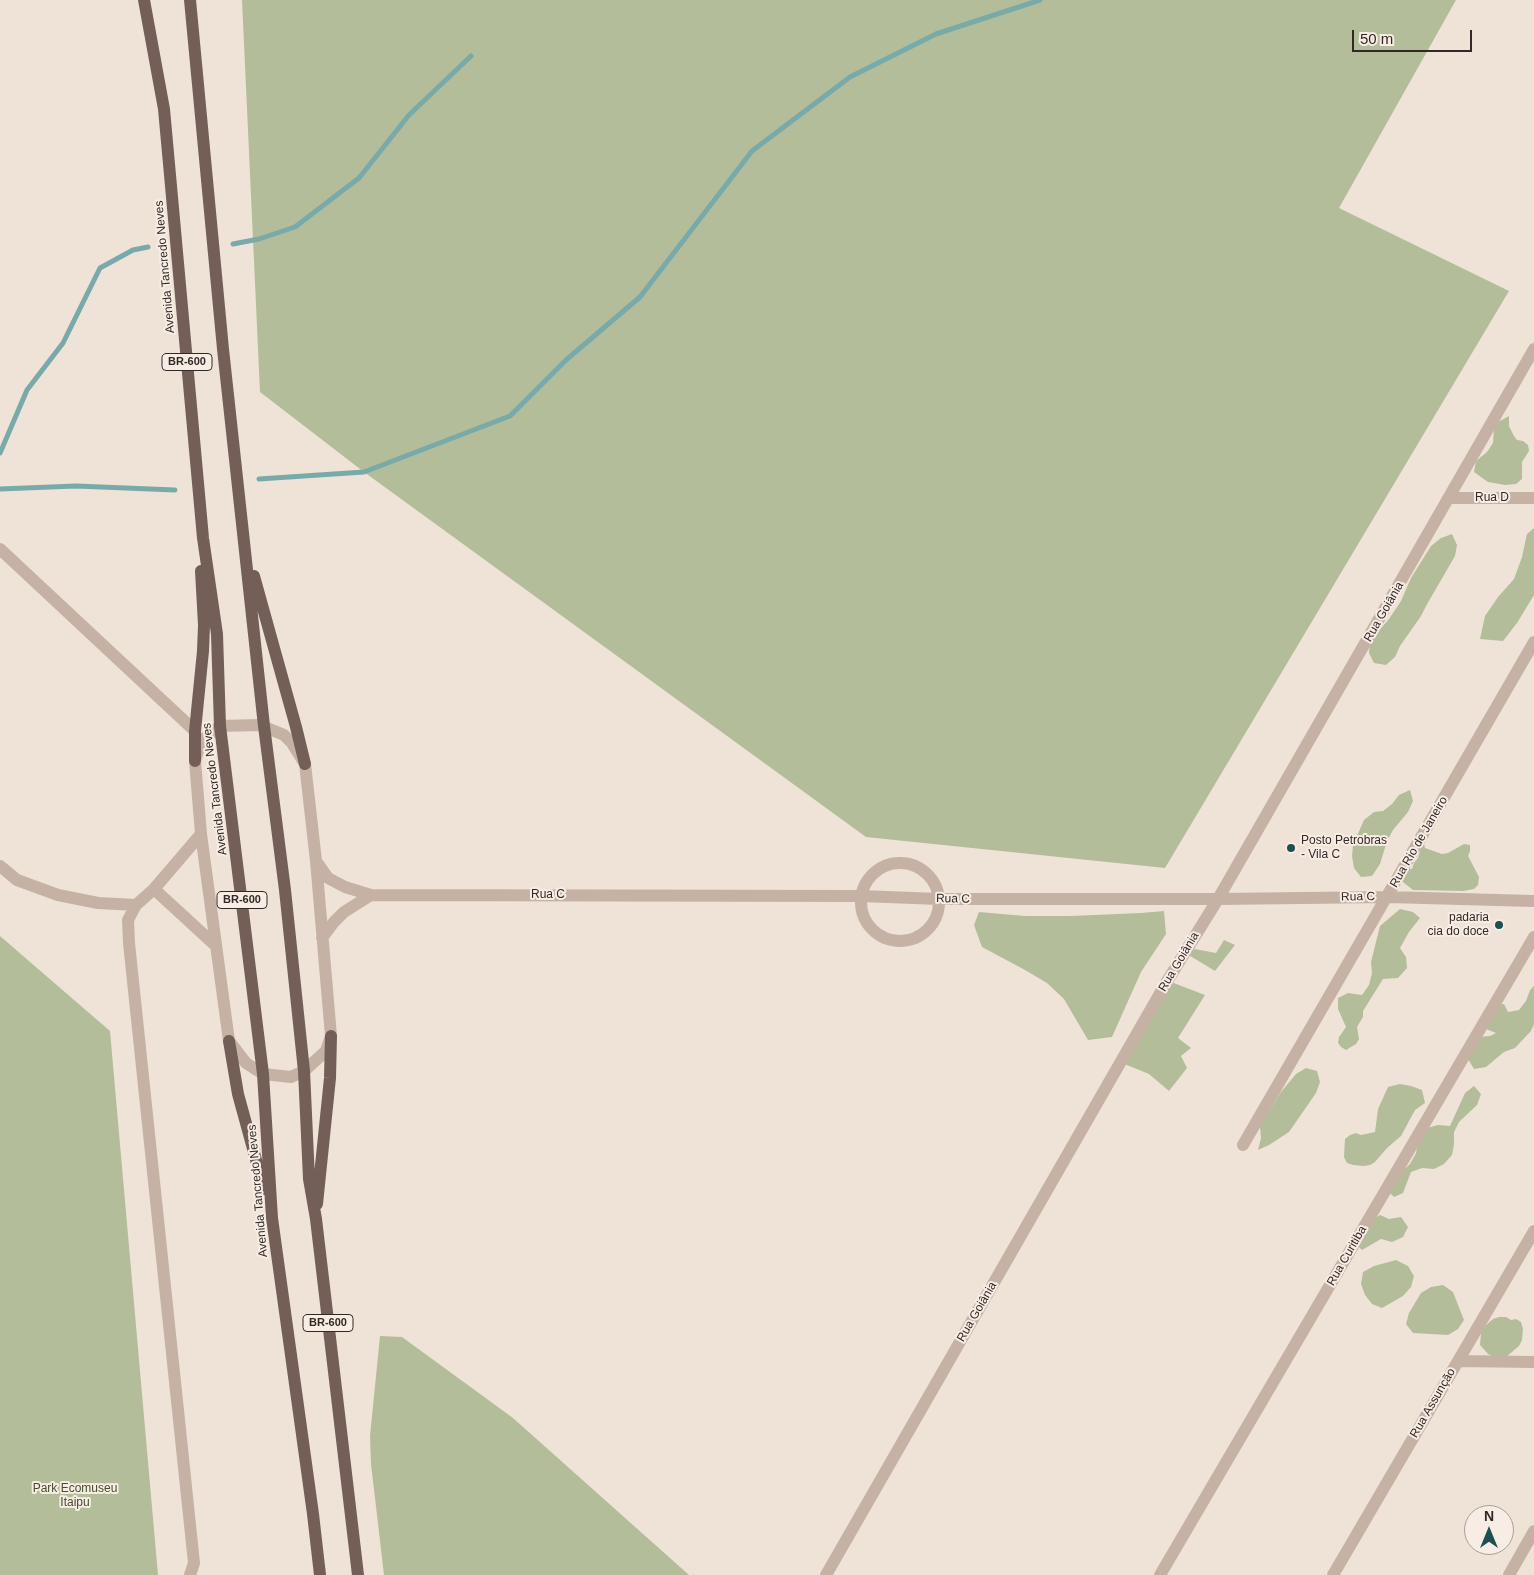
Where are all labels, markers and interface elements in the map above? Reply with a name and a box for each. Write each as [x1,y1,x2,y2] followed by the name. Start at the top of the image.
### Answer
[1354,20,1474,52] scale bar
[1360,30,1393,47] text: 50 m
[152,200,178,334] street label: Avenida Tancredo Neves
[162,354,212,371] road number: BR-600
[1475,491,1509,505] street label: Rua D
[1361,580,1407,644] street label: Rua Goiânia
[200,722,230,856] street label: Avenida Tancredo Neves
[1387,794,1451,890] street label: Rua Rio de Janeiro
[1301,834,1387,862] place label: Posto Petrobras - Vila C
[1285,842,1297,854] marker: Posto Petrobras - Vila C
[531,888,565,902] street label: Rua C
[1341,890,1375,904] street label: Rua C
[217,892,267,908] road number: BR-600
[936,892,970,906] street label: Rua C
[1428,911,1489,939] place label: padaria cia do doce
[1493,919,1505,931] marker: padaria cia do doce
[1156,930,1202,994] street label: Rua Goiânia
[245,1124,271,1258] street label: Avenida Tancredo Neves
[1324,1224,1370,1288] street label: Rua Curitiba
[954,1280,1000,1344] street label: Rua Goiânia
[303,1315,353,1332] road number: BR-600
[1407,1366,1459,1440] street label: Rua Assunção
[33,1482,117,1510] park label: Park Ecomuseu Itaipu
[1464,1505,1514,1555] north arrow
[1484,1508,1494,1524] text: N

